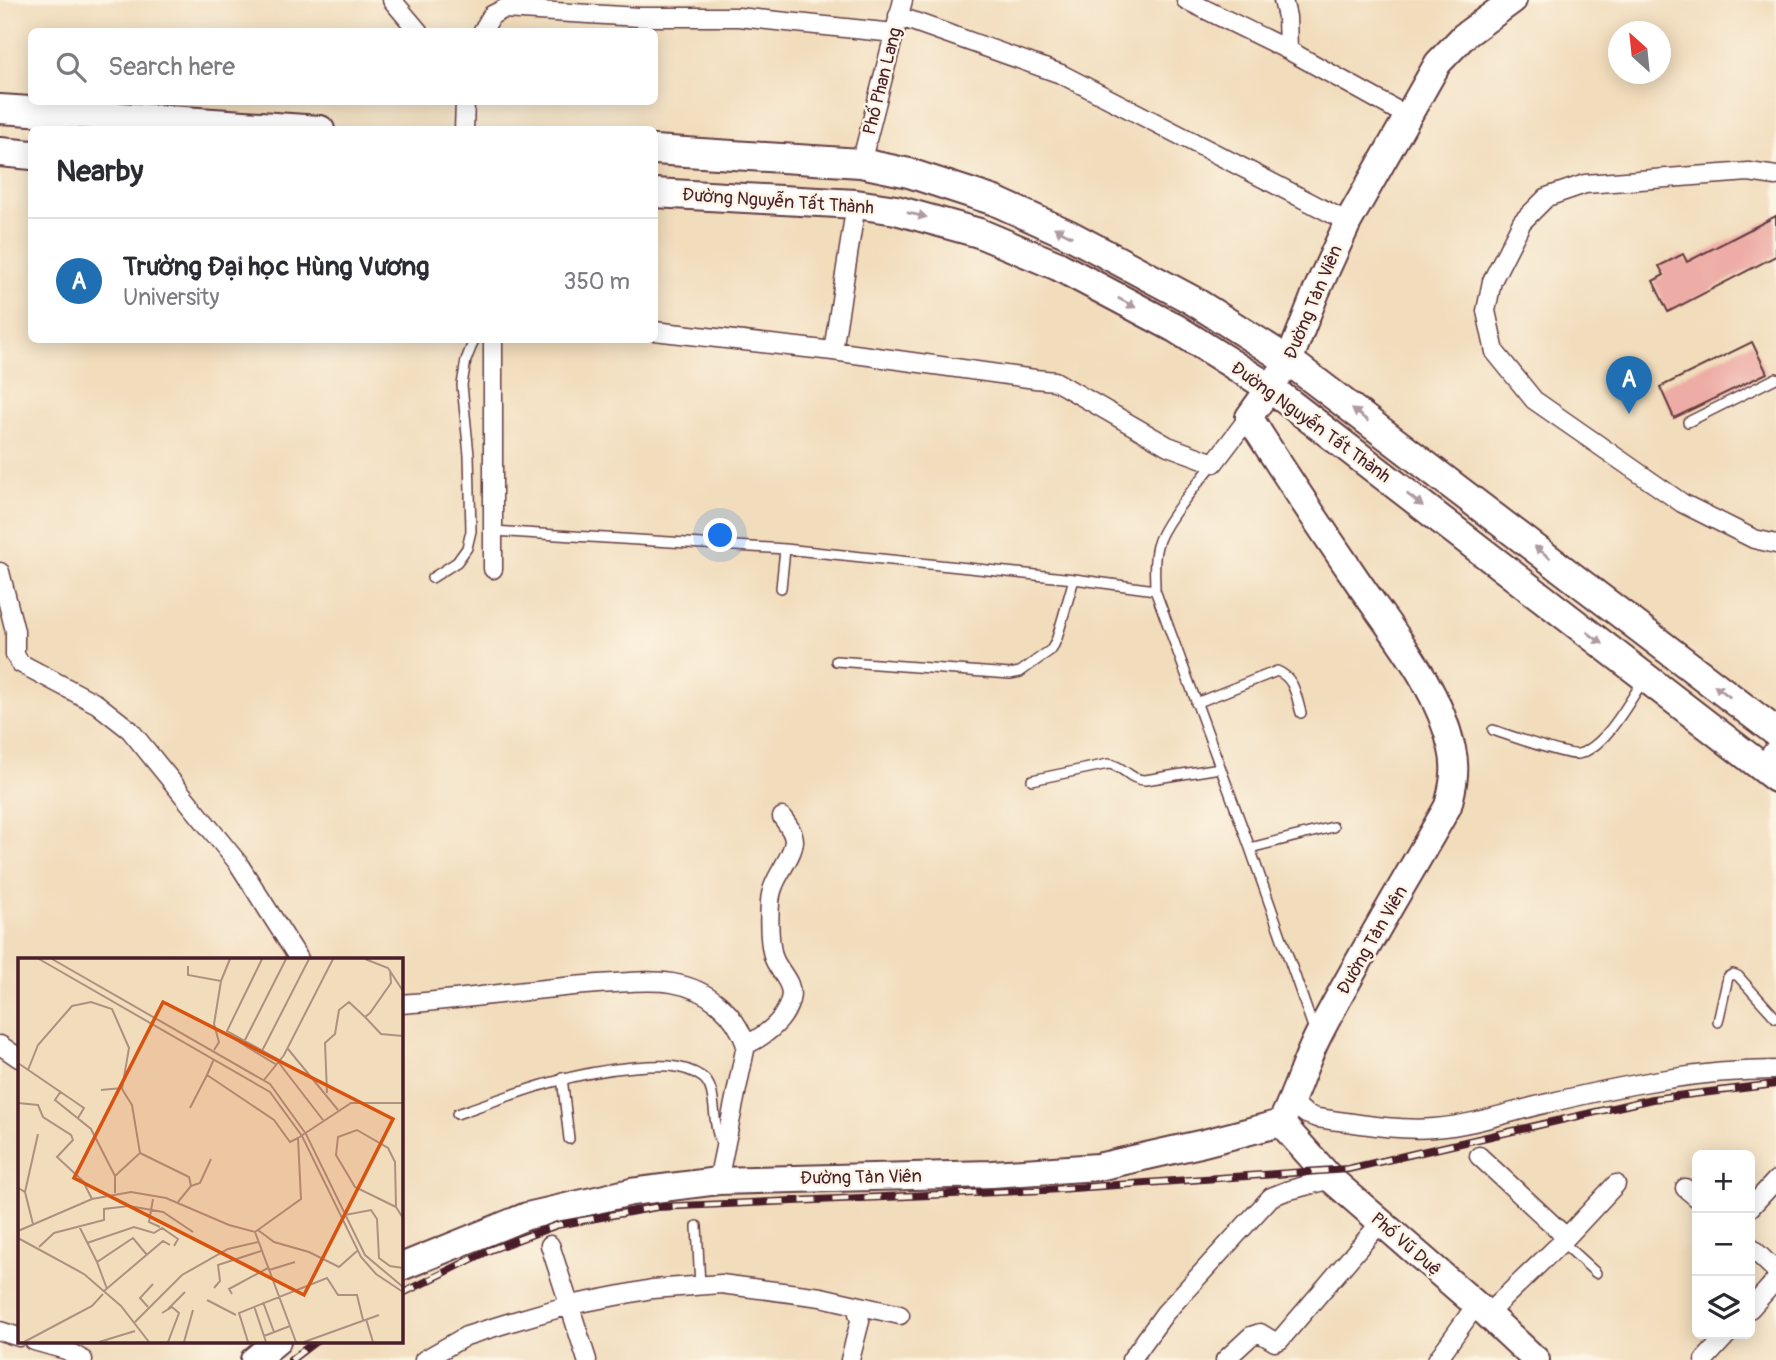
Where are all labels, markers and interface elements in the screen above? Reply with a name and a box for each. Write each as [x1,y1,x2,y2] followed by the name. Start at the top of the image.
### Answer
[1608,21,1671,84] north arrow
[858,25,907,137] street label: Phố Phan Lang
[28,28,658,105] search box
[52,48,90,86] icon: search
[108,51,235,83] text: Search here
[56,153,143,190] text: Nearby
[681,183,875,220] street label: Đường Nguyễn Tất Thành
[907,210,929,221] one-way arrow
[1053,226,1073,237] one-way arrow
[1279,242,1348,363] street label: Đường Tản Viên
[123,251,429,283] text: Trường Đại học Hùng Vương
[72,267,86,296] text: A
[564,267,630,296] text: 350 m
[123,283,219,312] text: University
[1117,296,1137,308] one-way arrow
[1606,356,1652,414] pin: A
[1226,357,1395,488] street label: Đường Nguyễn Tất Thành
[1352,407,1370,422] one-way arrow
[1406,492,1424,506] one-way arrow
[703,518,737,552] your location
[1532,545,1551,559] one-way arrow
[1586,631,1604,646] one-way arrow
[1713,684,1731,698] one-way arrow
[1332,882,1413,999] street label: Đường Tản Viên
[18,958,402,1342] inset map
[1692,1150,1755,1339] map controls
[1692,1150,1755,1213] button: +
[800,1165,922,1190] street label: Đường Tản Viên
[1366,1208,1446,1281] street label: Phố Vũ Duệ
[1692,1213,1755,1276] button: −
[1692,1276,1755,1339] button: layers

